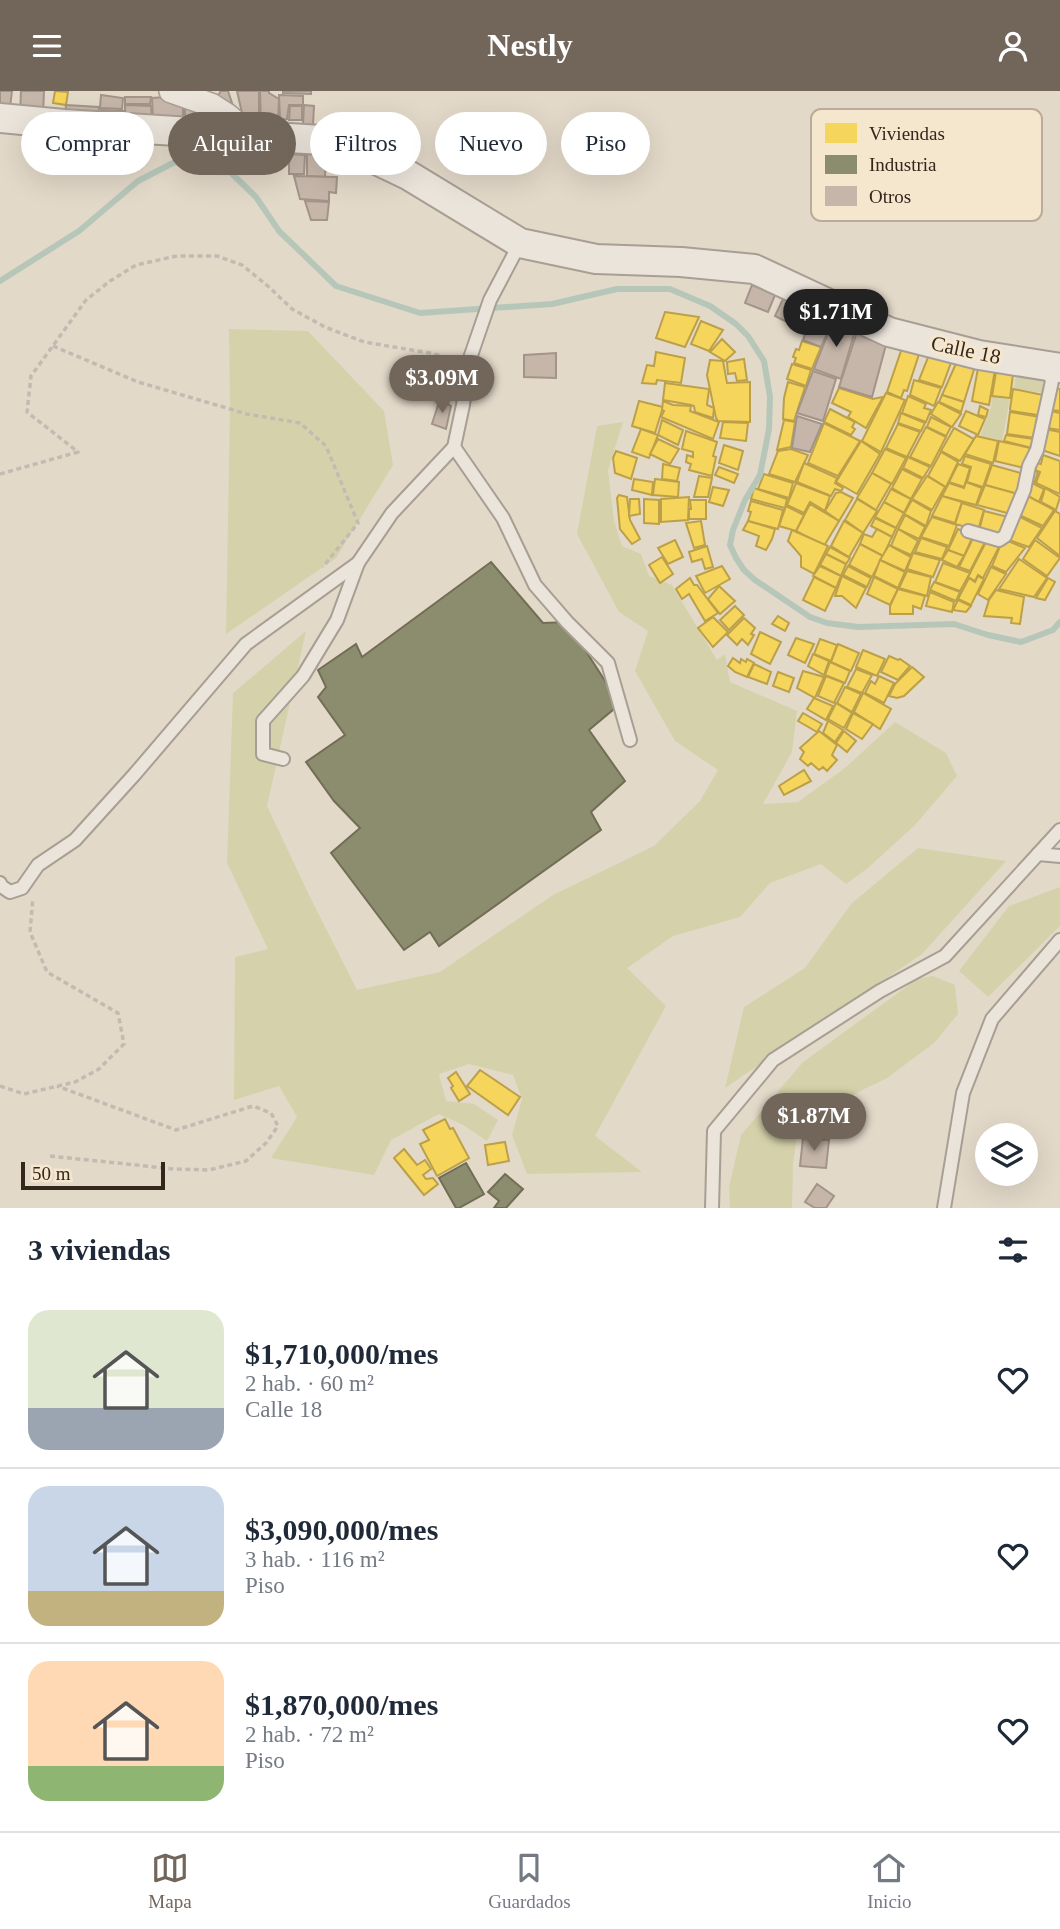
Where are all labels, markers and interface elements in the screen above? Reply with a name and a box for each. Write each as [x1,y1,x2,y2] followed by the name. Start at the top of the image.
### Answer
[28,27,66,65] icon: menu
[487,27,573,63] text: Nestly
[994,27,1032,65] icon: person
[811,109,1042,221] legend
[21,112,154,175] chip: Comprar
[168,112,296,175] chip: Alquilar
[310,112,421,175] chip: Filtros
[435,112,547,175] chip: Nuevo
[561,112,650,175] chip: Piso
[869,123,945,144] text: Viviendas
[869,154,937,175] text: Industria
[869,186,911,207] text: Otros
[779,289,893,349] pin: $1.71M
[799,299,873,324] text: $1.71M
[929,331,1003,369] street label: Calle 18
[385,355,499,415] pin: $3.09M
[405,365,479,390] text: $3.09M
[757,1093,871,1153] pin: $1.87M
[777,1103,851,1128] text: $1.87M
[975,1123,1038,1186] map controls
[975,1123,1038,1186] button: layers
[21,1159,164,1191] scale bar
[32,1163,71,1184] text: 50 m
[994,1231,1032,1269] icon: filters
[28,1233,171,1266] text: 3 viviendas
[245,1337,438,1370] text: $1,710,000/mes
[84,1338,168,1422] icon: home
[994,1361,1032,1399] icon: heart
[245,1371,374,1396] text: 2 hab. · 60 m²
[245,1397,322,1422] text: Calle 18
[245,1513,438,1546] text: $3,090,000/mes
[84,1514,168,1598] icon: home
[994,1537,1032,1575] icon: heart
[245,1547,385,1572] text: 3 hab. · 116 m²
[245,1573,285,1598] text: Piso
[245,1688,438,1721] text: $1,870,000/mes
[84,1689,168,1773] icon: home
[994,1712,1032,1750] icon: heart
[245,1722,374,1747] text: 2 hab. · 72 m²
[245,1748,285,1773] text: Piso
[148,1849,192,1913] tab: Mapa
[488,1849,571,1913] tab: Guardados
[867,1849,912,1913] tab: Inicio

